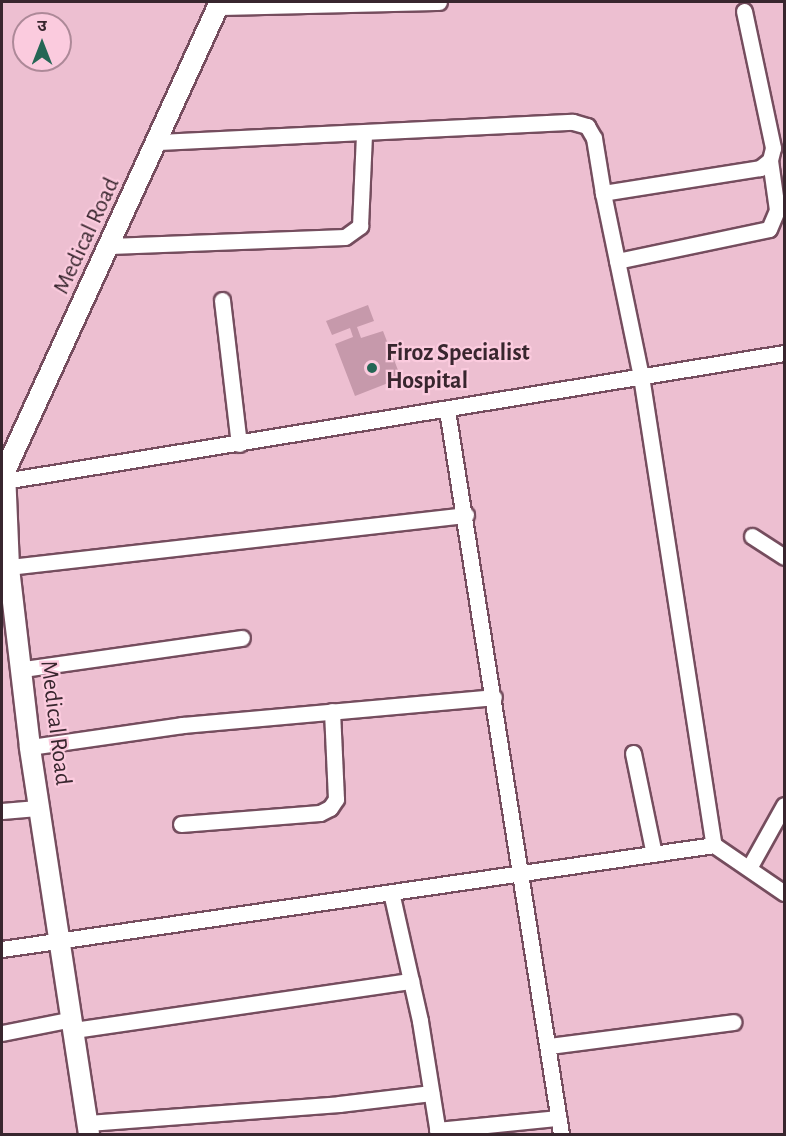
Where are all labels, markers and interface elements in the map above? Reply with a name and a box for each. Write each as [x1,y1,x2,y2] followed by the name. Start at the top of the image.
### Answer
[12,12,72,72] north arrow
[37,18,47,34] text: उ
[47,173,127,299] street label: Medical Road
[386,340,530,396] place label: Firoz Specialist Hospital
[363,359,381,377] marker: Firoz Specialist Hospital
[33,659,77,787] street label: Medical Road

